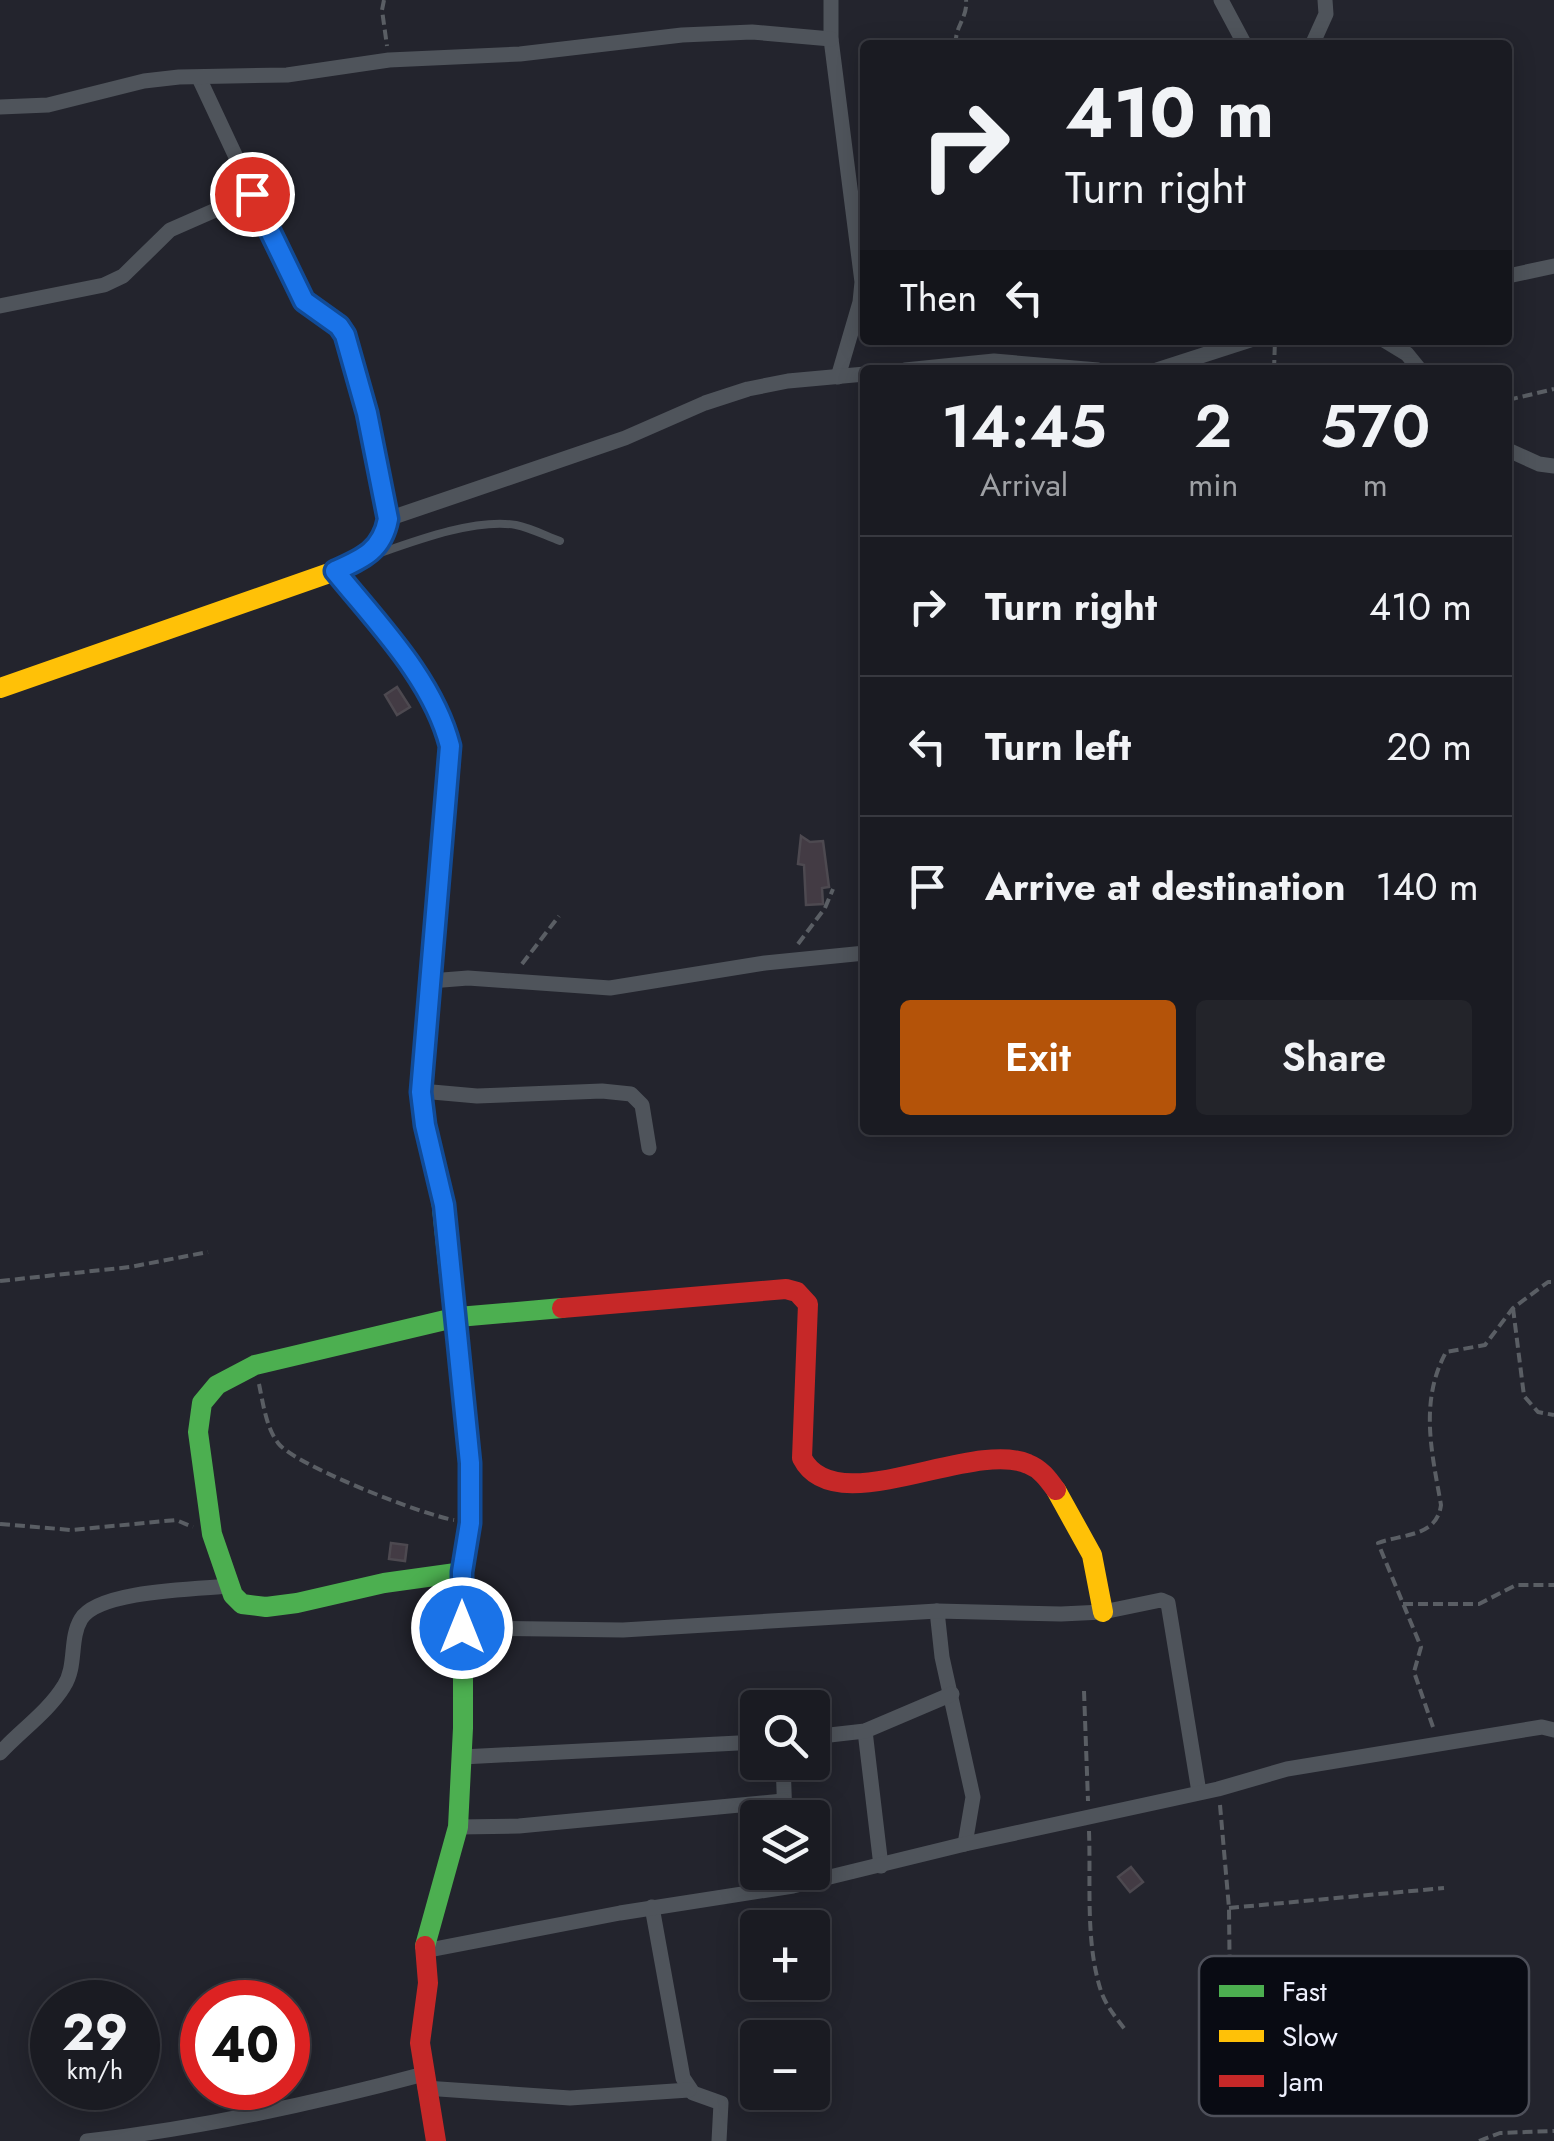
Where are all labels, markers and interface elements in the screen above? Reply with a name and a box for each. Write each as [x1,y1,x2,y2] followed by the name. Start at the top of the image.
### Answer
[1065,62,1274,163] text: 410 m
[900,80,1030,210] icon: right
[210,152,295,237] pin
[1065,155,1246,220] text: Turn right
[225,167,280,222] icon: arrive
[900,270,977,325] text: Then
[997,270,1052,325] icon: left
[942,383,1107,470] text: 14:45
[1194,383,1232,470] text: 2
[1320,383,1430,470] text: 570
[980,462,1068,508] text: Arrival
[1188,462,1238,508] text: min
[1363,462,1388,508] text: m
[900,579,955,634] icon: right
[985,579,1157,634] text: Turn right
[1369,579,1472,634] text: 410 m
[900,719,955,774] icon: left
[985,719,1131,774] text: Turn left
[1387,719,1472,774] text: 20 m
[900,859,955,914] icon: arrive
[985,859,1346,914] text: Arrive at destination
[1376,859,1479,914] text: 140 m
[900,1000,1176,1115] button: Exit
[1196,1000,1472,1115] button: Share
[410,1576,514,1680] position arrow
[740,1690,830,2110] map controls
[740,1690,830,1780] button: search
[740,1800,830,1890] button: layers
[740,1910,830,2000] button: +
[1199,1956,1529,2116] legend
[1282,1971,1327,2012] text: Fast
[180,1980,310,2110] speed limit sign: 40
[62,1996,128,2069] text: 29
[1282,2016,1338,2057] text: Slow
[740,2020,830,2110] button: −
[67,2052,123,2088] text: km/h
[1278,2061,1324,2102] text: Jam

